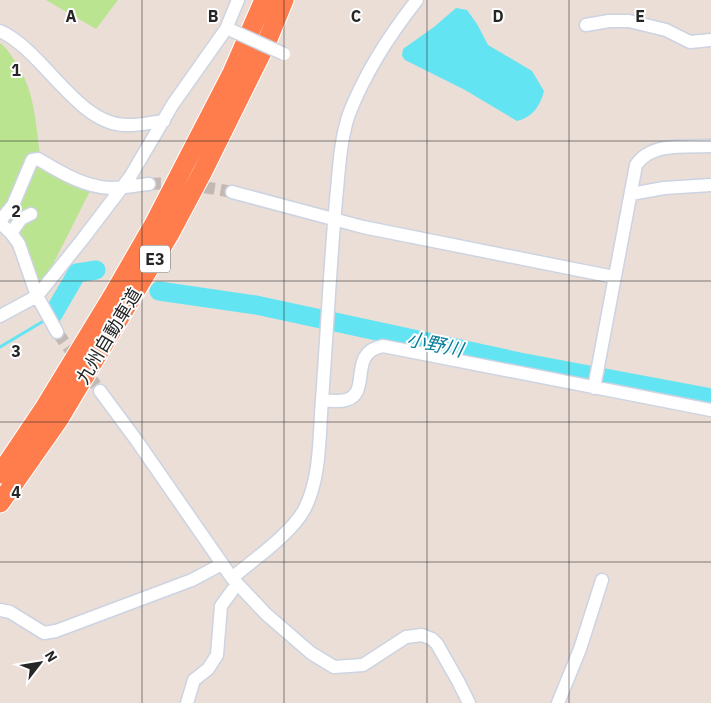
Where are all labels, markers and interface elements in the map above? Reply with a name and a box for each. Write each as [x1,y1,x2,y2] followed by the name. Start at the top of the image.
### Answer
[66,6,77,26] text: A
[208,6,219,26] text: B
[351,6,361,26] text: C
[492,6,504,26] text: D
[635,6,645,26] text: E
[11,60,21,80] text: 1
[11,201,21,221] text: 2
[140,245,170,272] road number: E3
[71,284,146,388] street label: 九州自動車道
[405,326,467,362] water label: 小野川
[11,341,21,361] text: 3
[11,482,21,502] text: 4
[15,638,65,688] north arrow
[41,647,61,665] text: N

